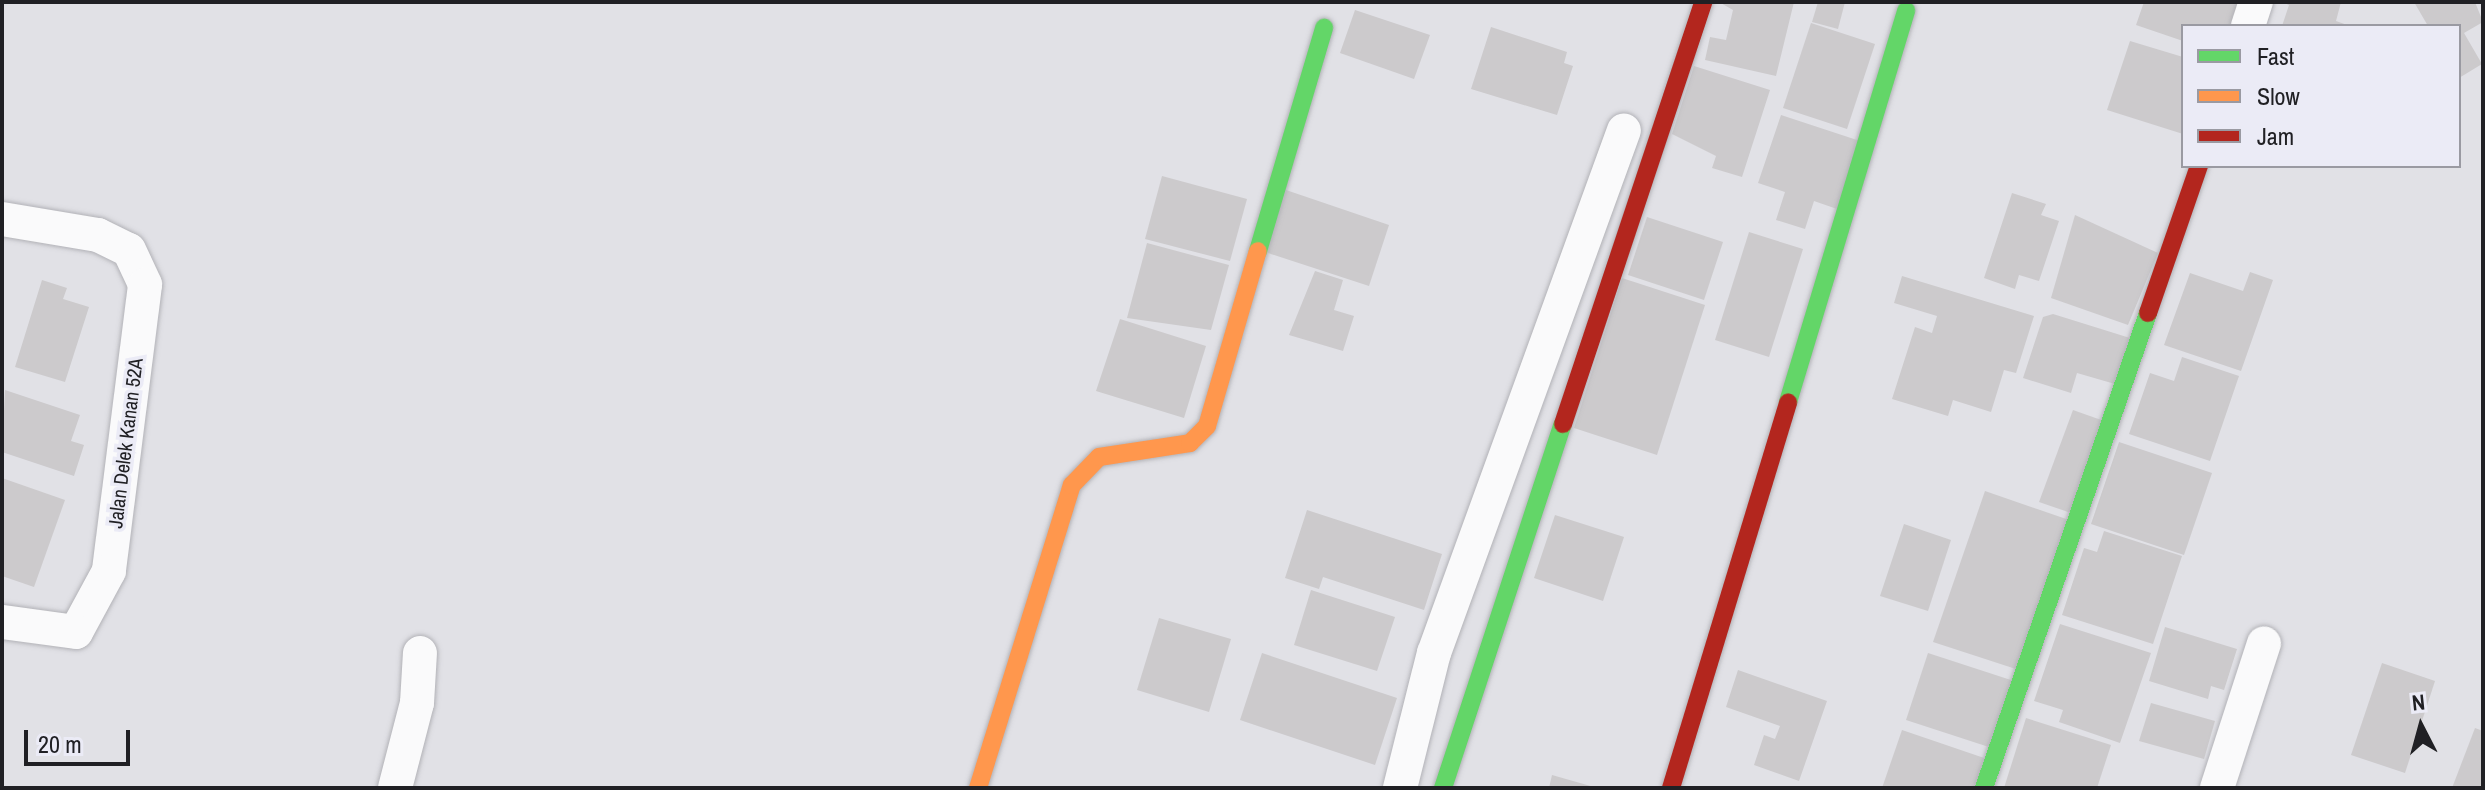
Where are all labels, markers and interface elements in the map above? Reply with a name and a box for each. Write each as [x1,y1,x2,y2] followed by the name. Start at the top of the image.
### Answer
[2181,24,2461,168] legend
[2257,40,2294,72] text: Fast
[2257,80,2300,112] text: Slow
[2257,120,2294,152] text: Jam
[103,356,147,530] street label: Jalan Delek Kanan 52A
[2381,686,2461,766] north arrow
[2410,687,2427,718] text: N
[28,714,134,764] scale bar
[38,728,82,760] text: 20 m

